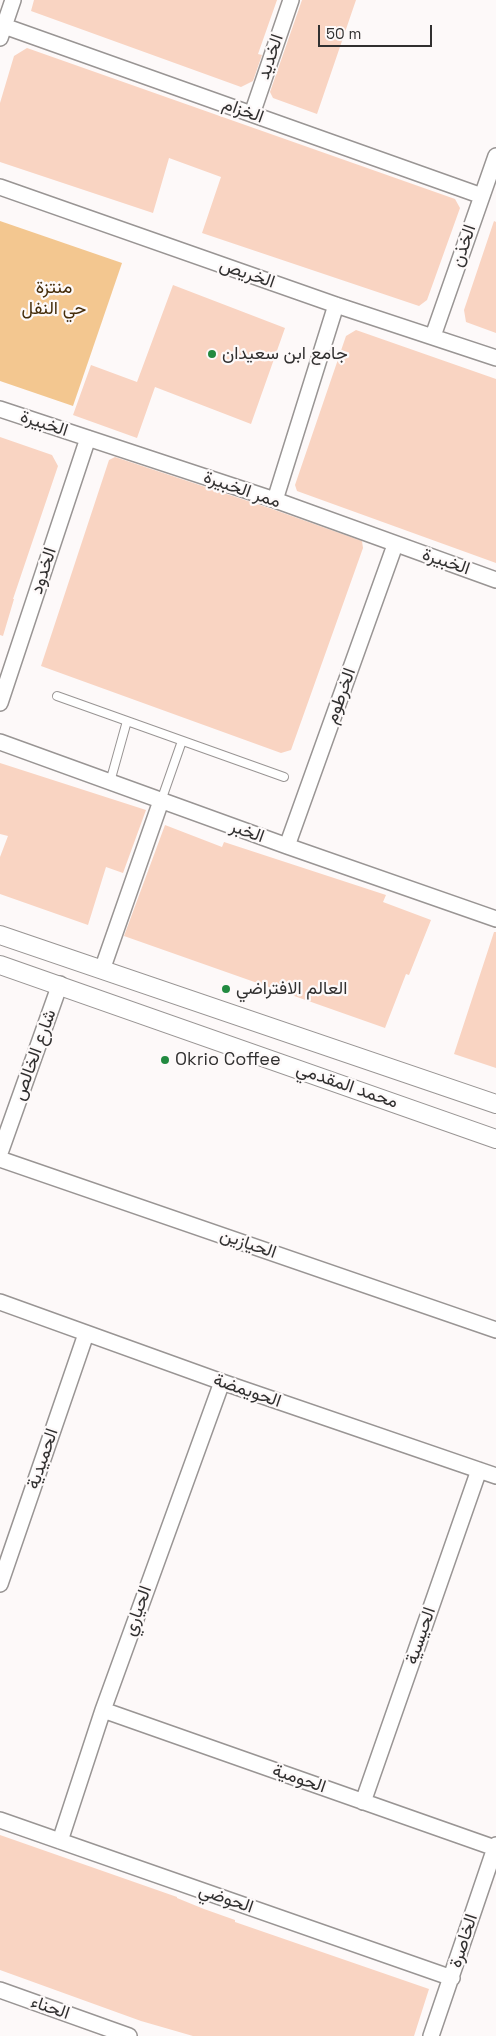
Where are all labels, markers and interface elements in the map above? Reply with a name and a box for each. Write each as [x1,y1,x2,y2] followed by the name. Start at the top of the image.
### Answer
[321,15,435,47] scale bar
[326,24,361,43] text: 50 m
[253,32,289,82] street label: الخديد
[219,94,267,128] street label: الخزام
[447,222,481,270] street label: الخذن
[217,255,277,293] street label: الخريص
[22,277,86,320] park label: منتزة حي النفل
[222,343,348,365] place label: جامع ابن سعيدان
[206,348,218,360] marker: جامع ابن سعيدان
[17,406,71,442] street label: الخبيرة
[200,467,284,513] street label: ممر الخبيرة
[419,544,473,580] street label: الخبيرة
[26,545,62,597] street label: الخدود
[321,665,361,727] street label: الخرطوم
[227,816,267,848] street label: الخبر
[236,978,347,1000] place label: العالم الافتراضي
[220,983,232,995] marker: العالم الافتراضي
[9,1007,61,1103] street label: شارع الخالص
[175,1049,281,1071] place label: Okrio Coffee
[159,1054,171,1066] marker: Okrio Coffee
[293,1058,401,1114] street label: محمد المقدمي
[217,1224,279,1264] street label: الحيازين
[210,1369,284,1413] street label: الحويمضة
[23,1426,63,1492] street label: الحميدية
[119,1583,157,1639] street label: الحياري
[401,1604,441,1668] street label: الحيسية
[269,1760,329,1798] street label: الحومية
[196,1880,256,1918] street label: الحوضي
[445,1911,483,1971] street label: الخاصرة
[28,1991,72,2025] street label: الحناء

